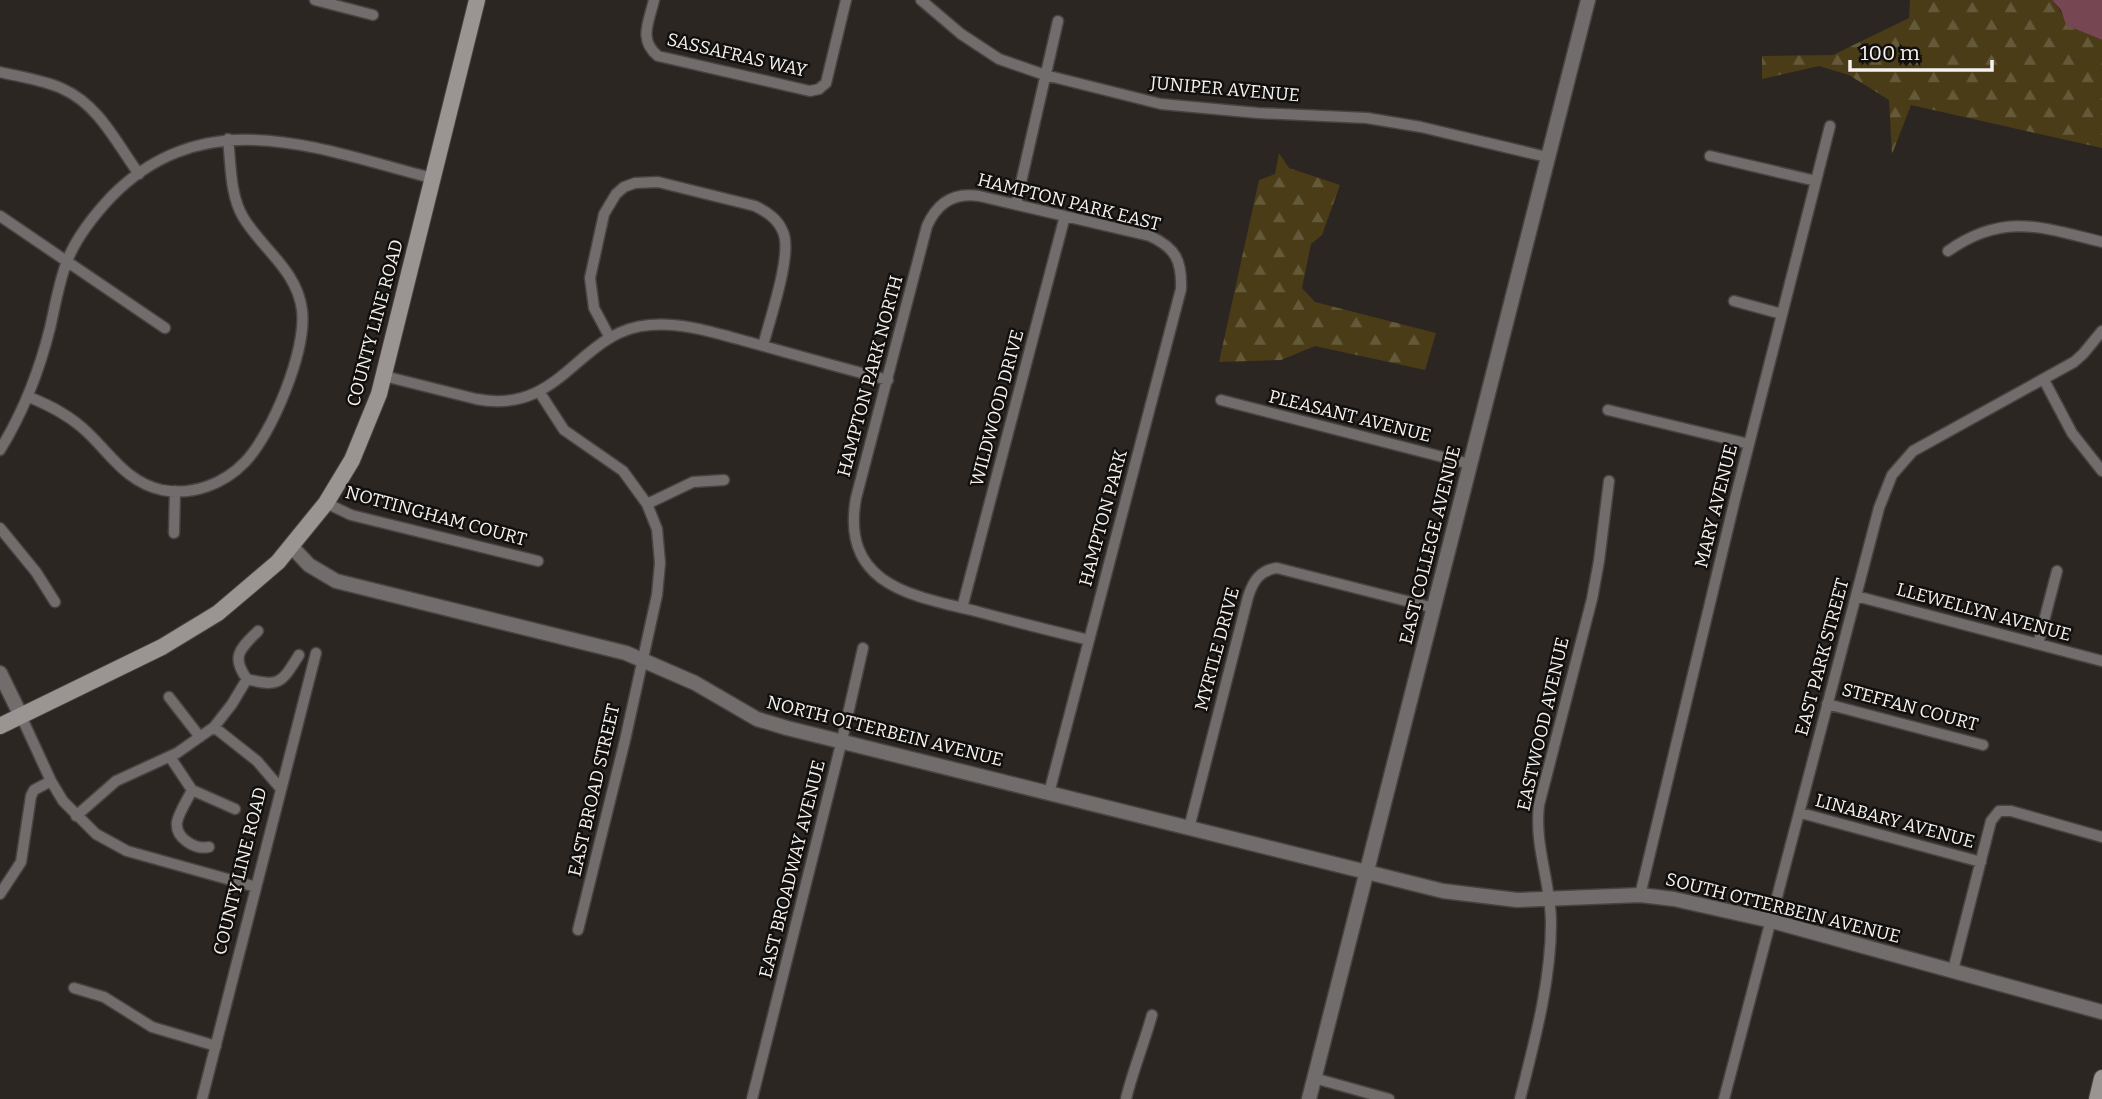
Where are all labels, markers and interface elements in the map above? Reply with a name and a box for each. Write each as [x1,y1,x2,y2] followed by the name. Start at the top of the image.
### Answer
[665,28,810,82] street label: SASSAFRAS WAY
[1850,28,1992,72] scale bar
[1860,40,1920,66] text: 100 m
[1148,71,1301,106] street label: JUNIPER AVENUE
[975,169,1163,236] street label: HAMPTON PARK EAST
[342,237,408,409] street label: COUNTY LINE ROAD
[833,273,907,479] street label: HAMPTON PARK NORTH
[966,327,1028,489] street label: WILDWOOD DRIVE
[1266,385,1434,447] street label: PLEASANT AVENUE
[1690,442,1742,570] street label: MARY AVENUE
[1395,443,1465,647] street label: EAST COLLEGE AVENUE
[1074,447,1132,589] street label: HAMPTON PARK
[343,481,530,551] street label: NOTTINGHAM COURT
[1790,575,1854,738] street label: EAST PARK STREET
[1894,578,2074,646] street label: LLEWELLYN AVENUE
[1190,585,1244,713] street label: MYRTLE DRIVE
[1512,635,1574,813] street label: EASTWOOD AVENUE
[1840,678,1981,736] street label: STEFFAN COURT
[765,691,1005,771] street label: NORTH OTTERBEIN AVENUE
[563,701,625,878] street label: EAST BROAD STREET
[754,758,830,980] street label: EAST BROADWAY AVENUE
[209,785,271,957] street label: COUNTY LINE ROAD
[1813,789,1977,853] street label: LINABARY AVENUE
[1663,868,1903,948] street label: SOUTH OTTERBEIN AVENUE

